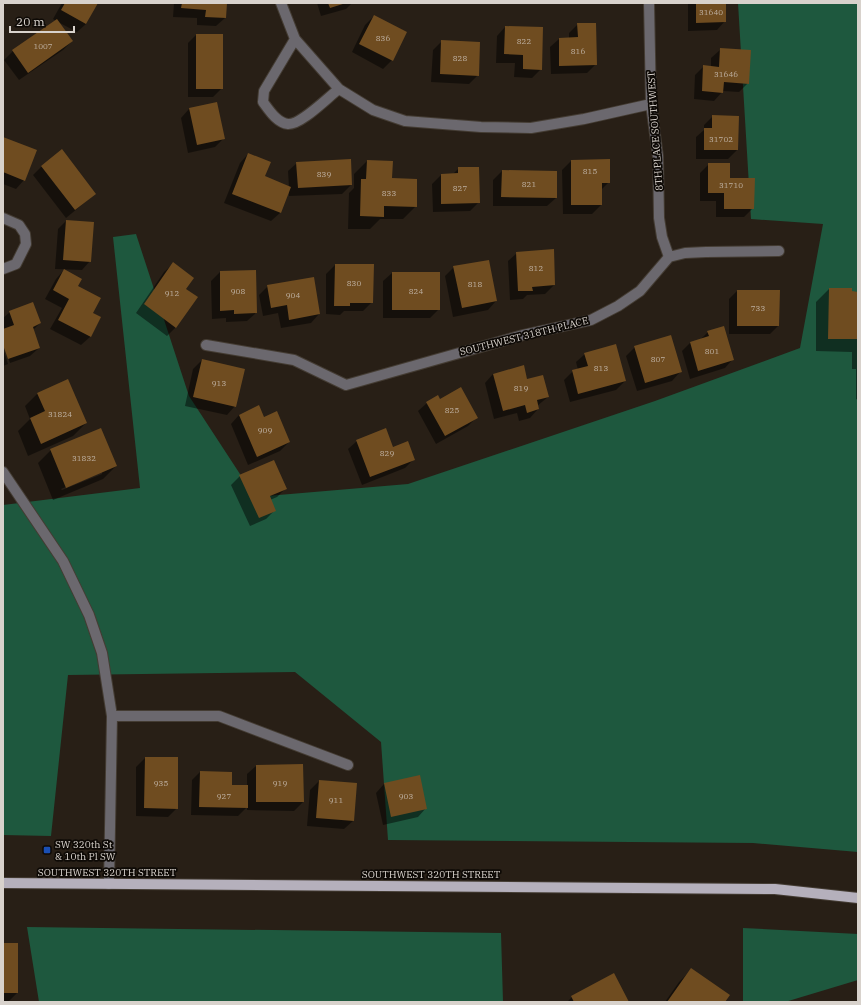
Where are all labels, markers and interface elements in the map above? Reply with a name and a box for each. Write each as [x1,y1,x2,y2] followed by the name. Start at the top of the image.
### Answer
[699,7,723,17] house number: 31640
[10,8,74,34] scale bar
[16,14,45,29] text: 20 m
[376,33,390,43] house number: 836
[517,36,531,46] house number: 822
[33,41,53,51] house number: 1007
[571,46,585,56] house number: 816
[453,53,467,63] house number: 828
[714,69,738,79] house number: 31646
[644,70,666,191] street label: 8TH PLACE SOUTHWEST
[709,134,733,144] house number: 31702
[583,166,597,176] house number: 815
[317,169,331,179] house number: 839
[522,179,536,189] house number: 821
[719,180,743,190] house number: 31710
[453,183,467,193] house number: 827
[382,188,396,198] house number: 833
[529,263,543,273] house number: 812
[347,278,361,288] house number: 830
[468,279,482,289] house number: 818
[231,286,245,296] house number: 908
[409,286,423,296] house number: 824
[165,288,179,298] house number: 912
[286,290,300,300] house number: 904
[751,303,765,313] house number: 733
[458,314,590,358] street label: SOUTHWEST 318TH PLACE
[705,346,719,356] house number: 801
[651,354,665,364] house number: 807
[594,363,608,373] house number: 813
[212,378,226,388] house number: 913
[514,383,528,393] house number: 819
[445,405,459,415] house number: 825
[48,409,72,419] house number: 31824
[258,425,272,435] house number: 909
[380,448,394,458] house number: 829
[72,453,96,463] house number: 31832
[154,778,168,788] house number: 935
[273,778,287,788] house number: 919
[217,791,231,801] house number: 927
[399,791,413,801] house number: 903
[329,795,343,805] house number: 911
[55,838,116,863] place label: SW 320th St & 10th Pl SW
[42,845,52,855] marker: SW 320th St & 10th Pl SW
[38,866,177,879] street label: SOUTHWEST 320TH STREET
[362,868,501,881] street label: SOUTHWEST 320TH STREET

